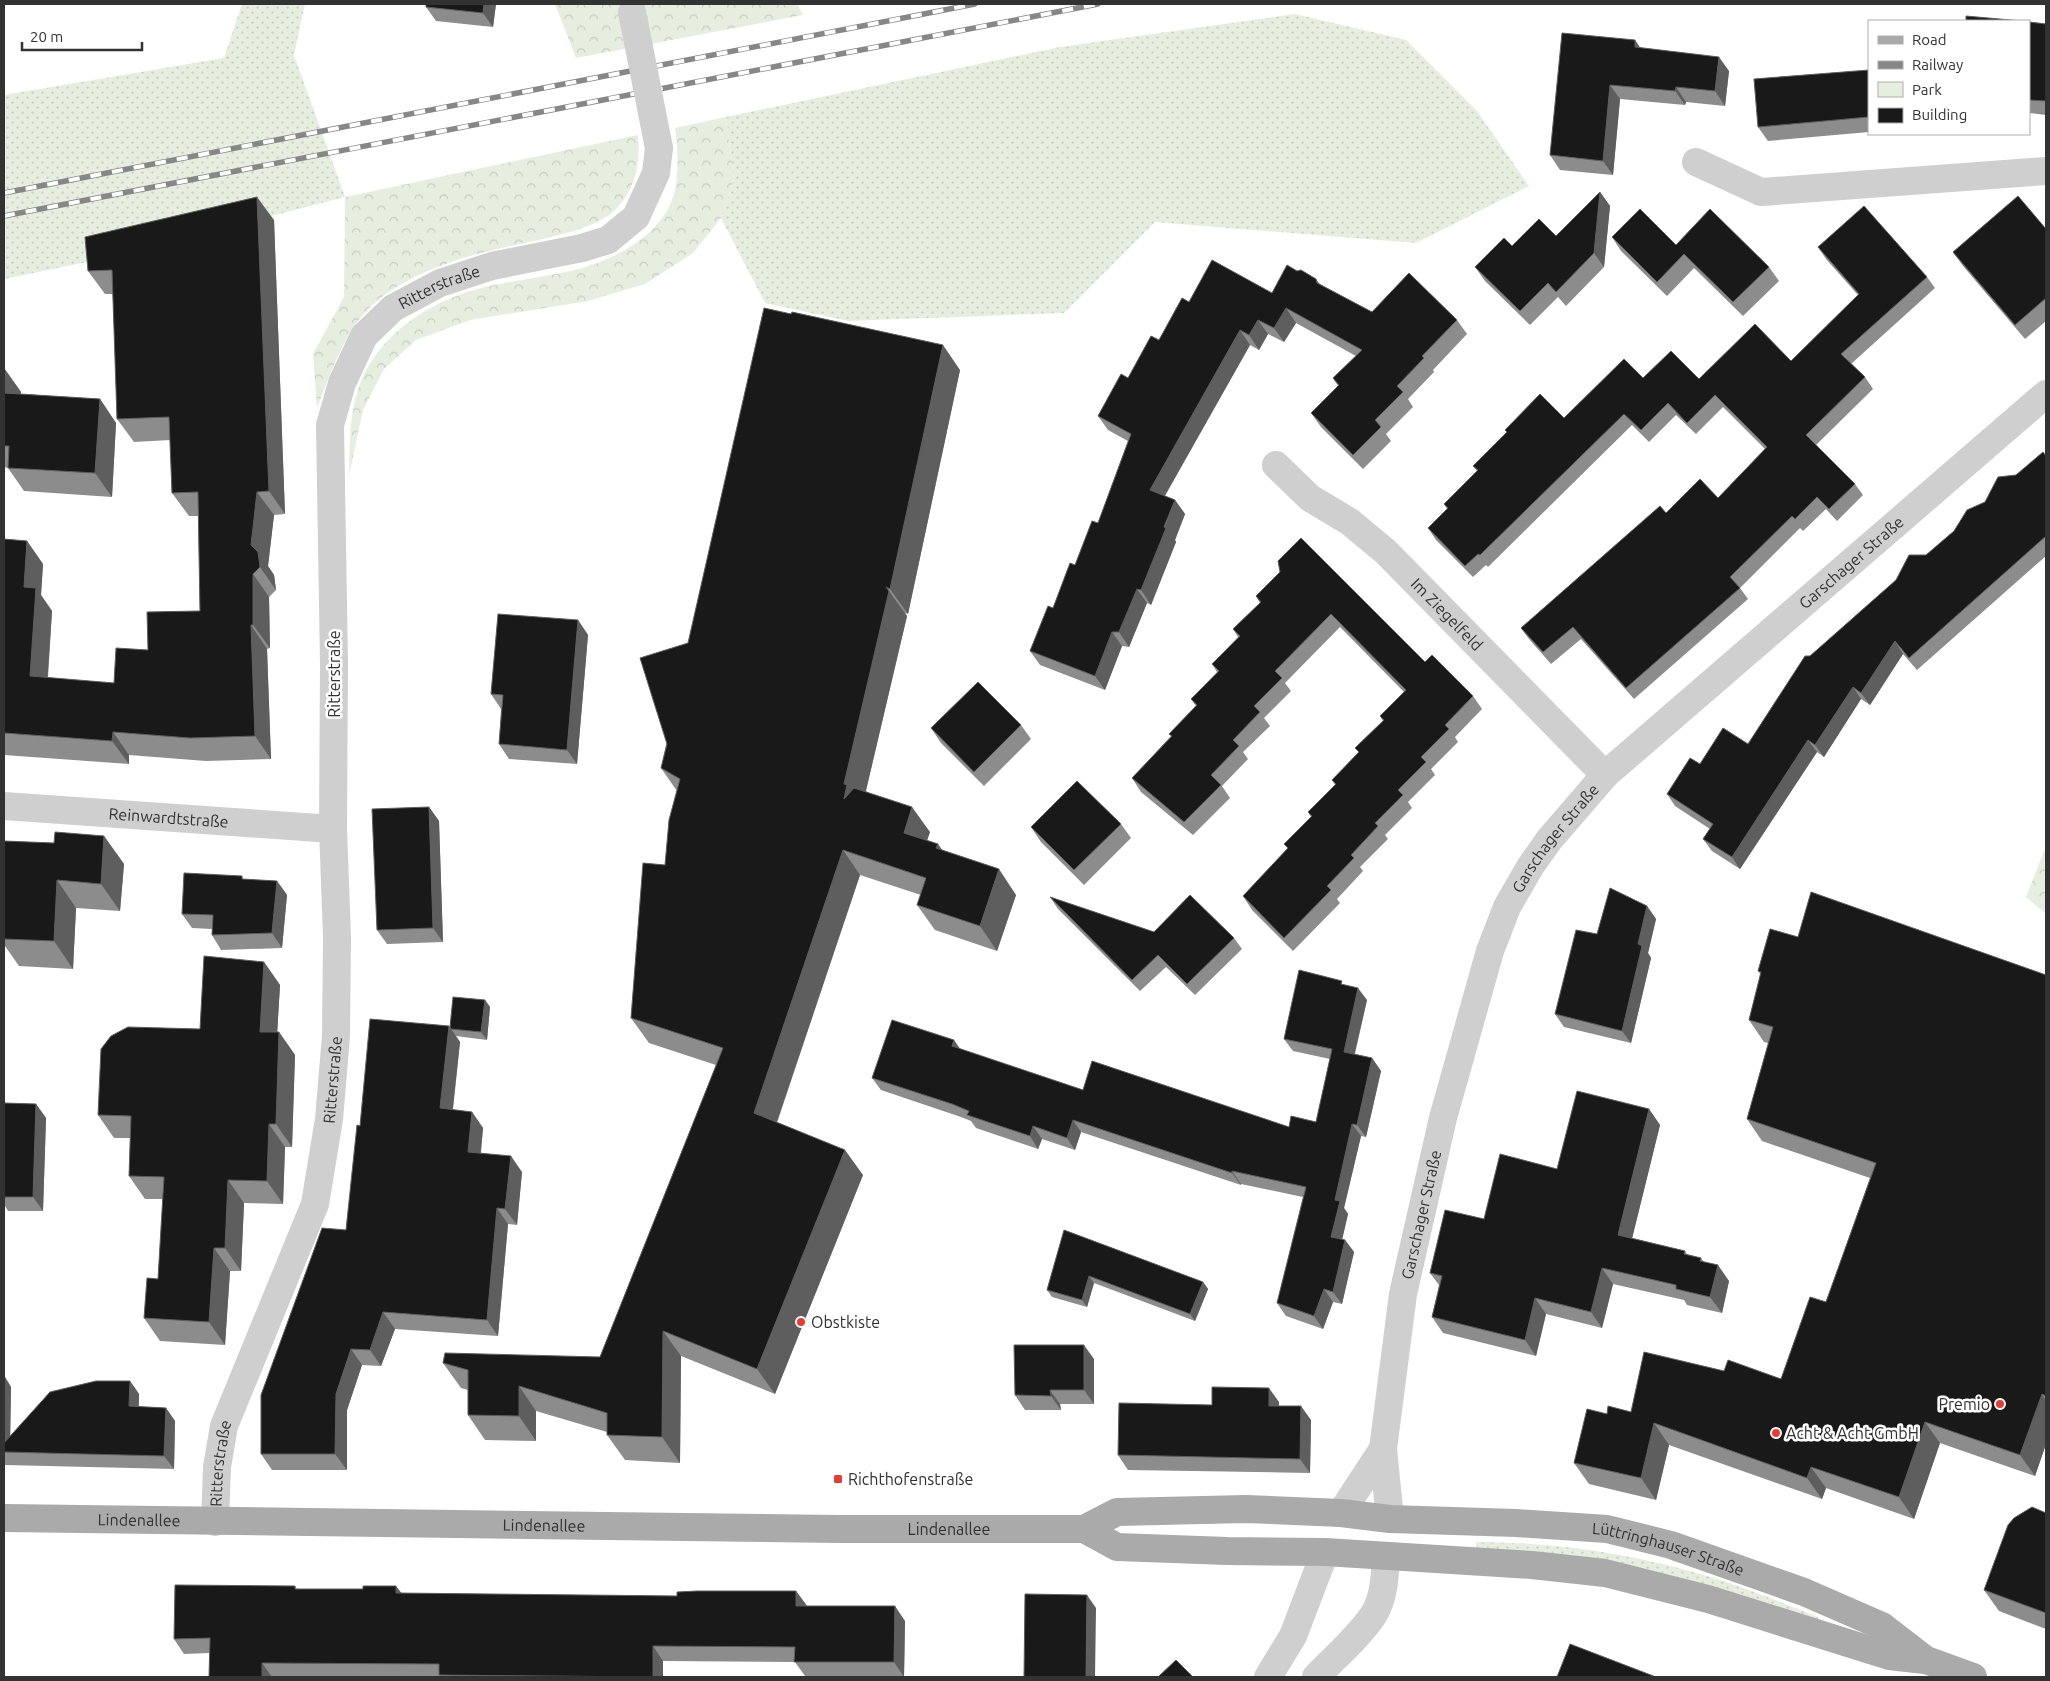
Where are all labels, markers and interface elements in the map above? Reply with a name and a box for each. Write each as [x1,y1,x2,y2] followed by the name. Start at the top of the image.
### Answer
[22,20,142,52] scale bar
[1868,20,2030,135] legend
[30,28,63,45] text: 20 m
[1912,31,1947,48] text: Road
[1912,56,1963,73] text: Railway
[1912,81,1942,98] text: Park
[1912,106,1967,123] text: Building
[395,262,482,313] street label: Ritterstraße
[1795,512,1907,612] street label: Garschager Straße
[1408,574,1486,654] street label: Im Ziegelfeld
[325,630,343,718] street label: Ritterstraße
[1508,780,1602,896] street label: Garschager Straße
[108,804,229,831] street label: Reinwardtstraße
[320,1036,345,1124] street label: Ritterstraße
[1398,1148,1444,1281] street label: Garschager Straße
[811,1313,880,1331] place label: Obstkiste
[795,1316,807,1328] marker: Obstkiste
[1938,1395,1990,1413] place label: Premio
[1994,1398,2006,1410] marker: Premio
[207,1417,235,1507] street label: Ritterstraße
[1786,1424,1919,1442] place label: Acht & Acht GmbH
[1770,1427,1782,1439] marker: Acht & Acht GmbH
[848,1470,973,1488] place label: Richthofenstraße
[832,1473,844,1485] marker: Richthofenstraße
[97,1510,181,1529] street label: Lindenallee
[502,1516,586,1535] street label: Lindenallee
[1592,1519,1747,1579] street label: Lüttringhauser Straße
[907,1520,990,1538] street label: Lindenallee

